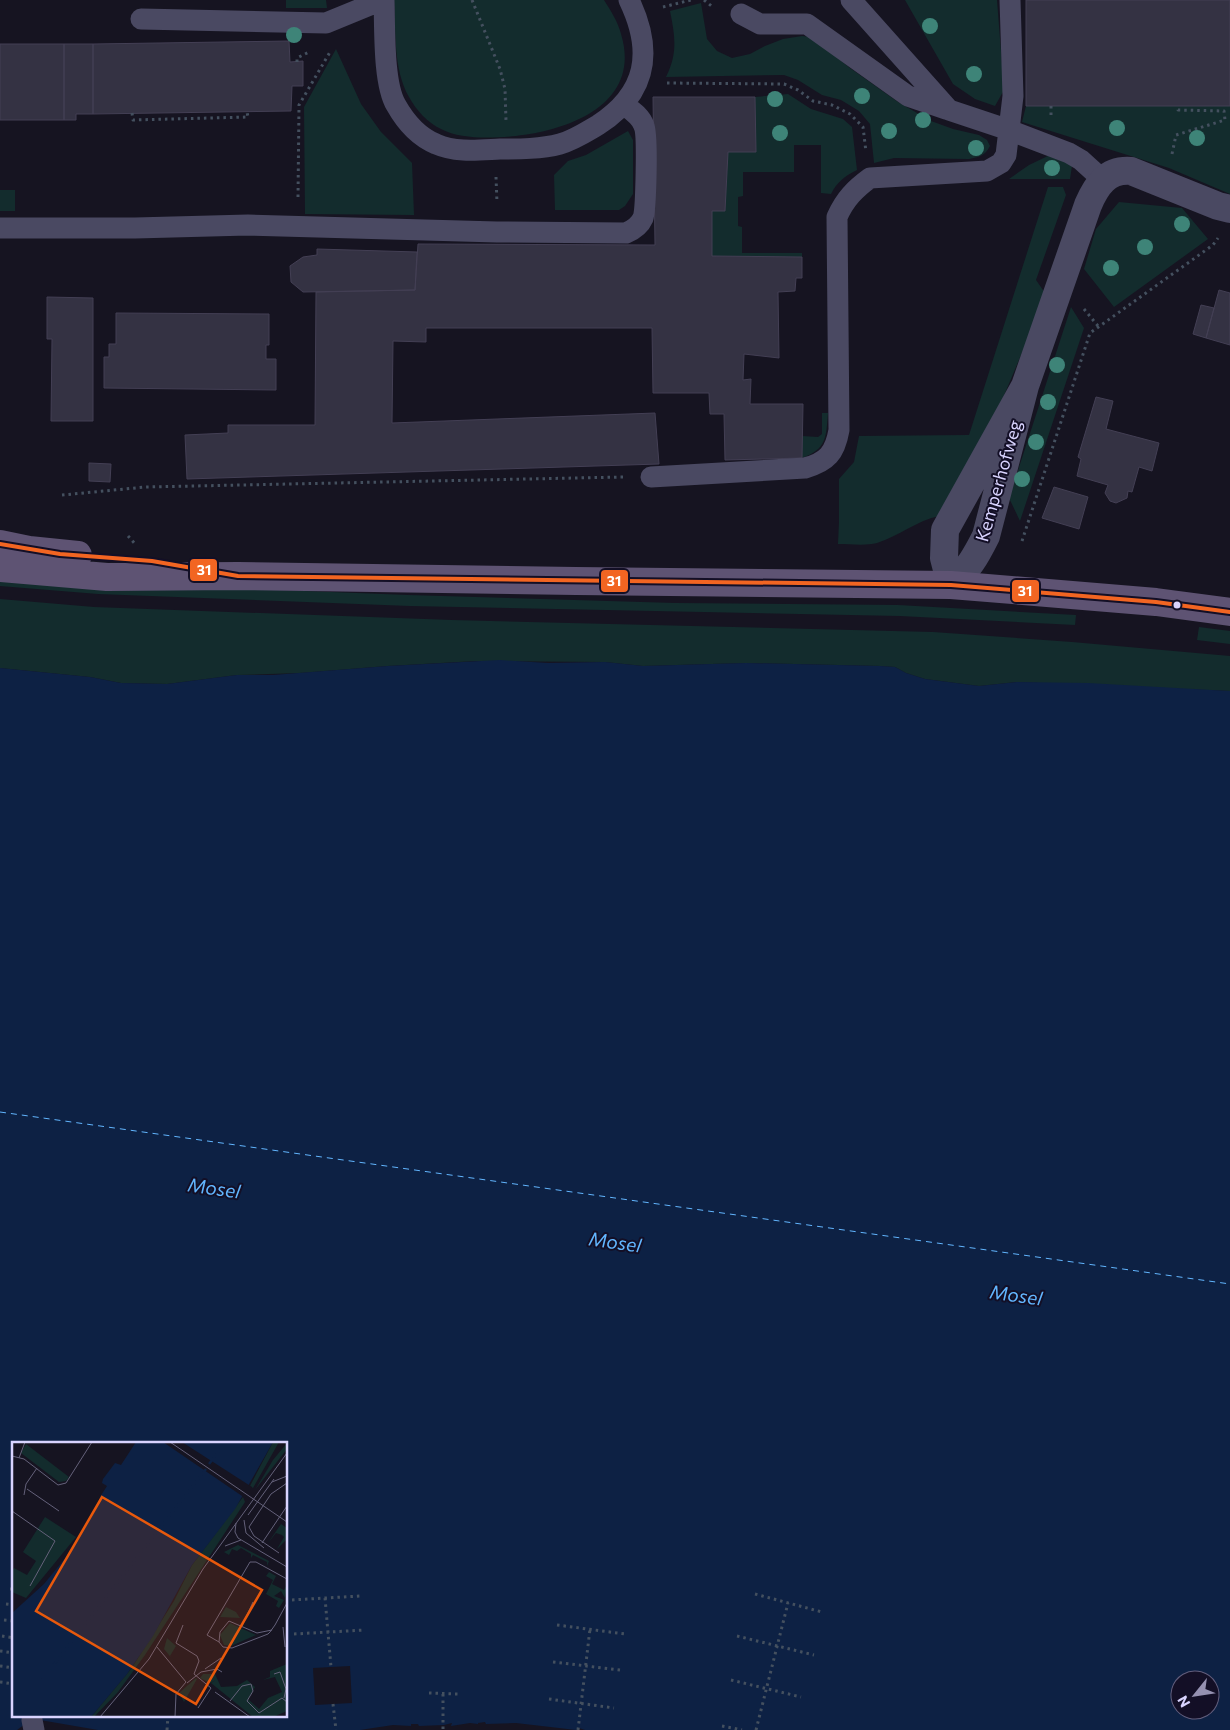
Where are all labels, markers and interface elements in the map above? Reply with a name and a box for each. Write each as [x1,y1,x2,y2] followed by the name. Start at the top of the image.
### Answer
[970,417,1026,544] street label: Kemperhofweg
[189,558,218,582] line badge: 31
[197,561,211,578] text: 31
[600,569,629,593] line badge: 31
[607,572,621,589] text: 31
[1011,579,1040,603] line badge: 31
[1018,582,1032,599] text: 31
[1172,600,1182,610] unlabelled marker
[186,1172,243,1203] water label: Mosel
[587,1226,644,1257] water label: Mosel
[988,1279,1045,1310] water label: Mosel
[12,1442,288,1718] inset map
[1170,1670,1220,1720] north arrow
[1173,1693,1193,1711] text: N

